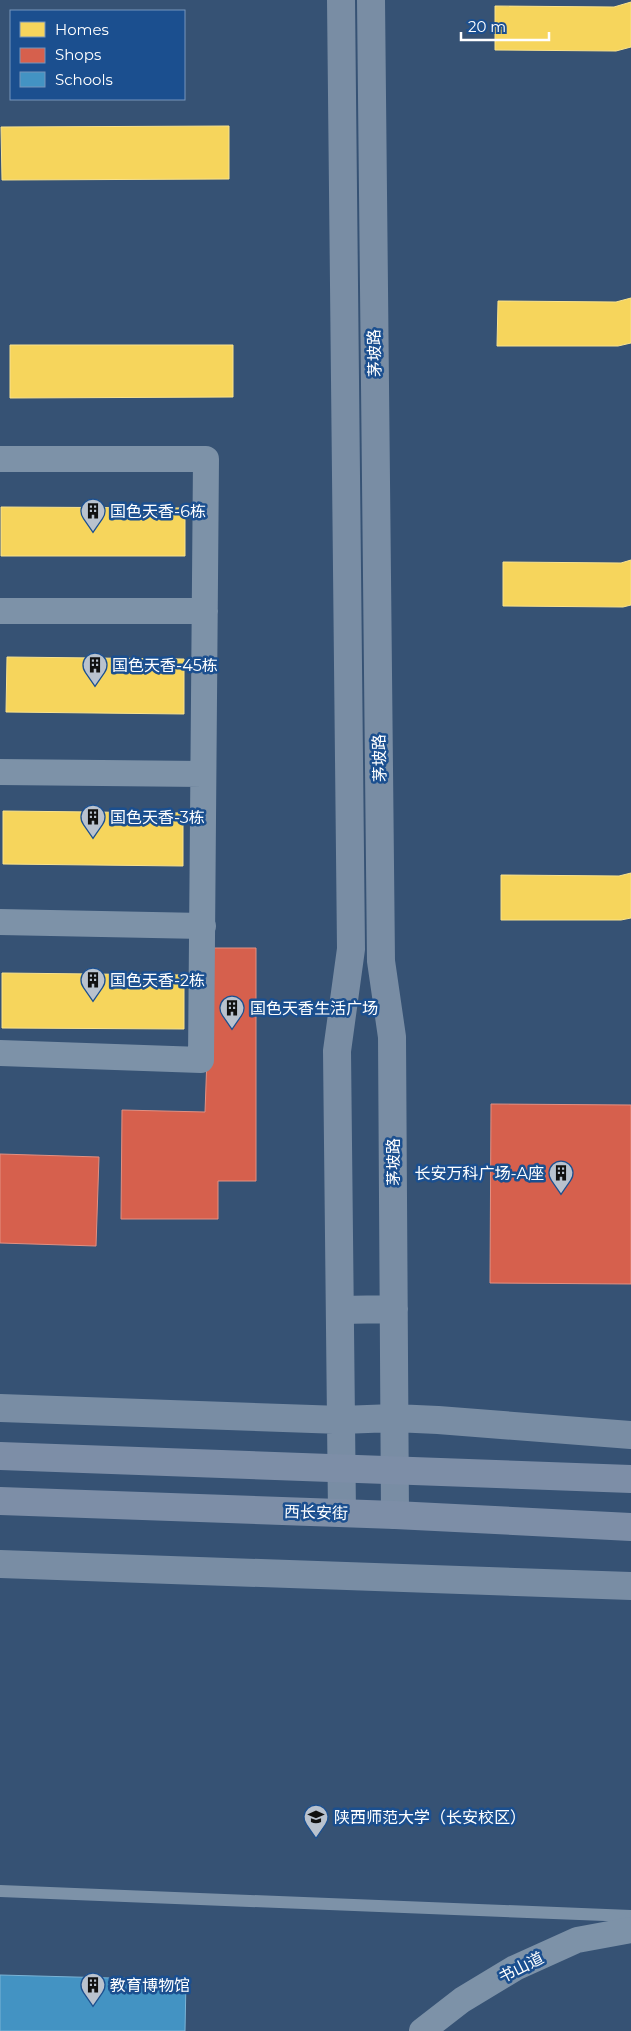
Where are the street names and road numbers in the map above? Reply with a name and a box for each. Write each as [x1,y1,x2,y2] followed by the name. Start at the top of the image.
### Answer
[365,329,384,377] street label: 茅坡路
[370,734,389,782] street label: 茅坡路
[384,1138,403,1186] street label: 茅坡路
[284,1502,348,1523] street label: 西长安街
[496,1948,547,1987] street label: 书山道

